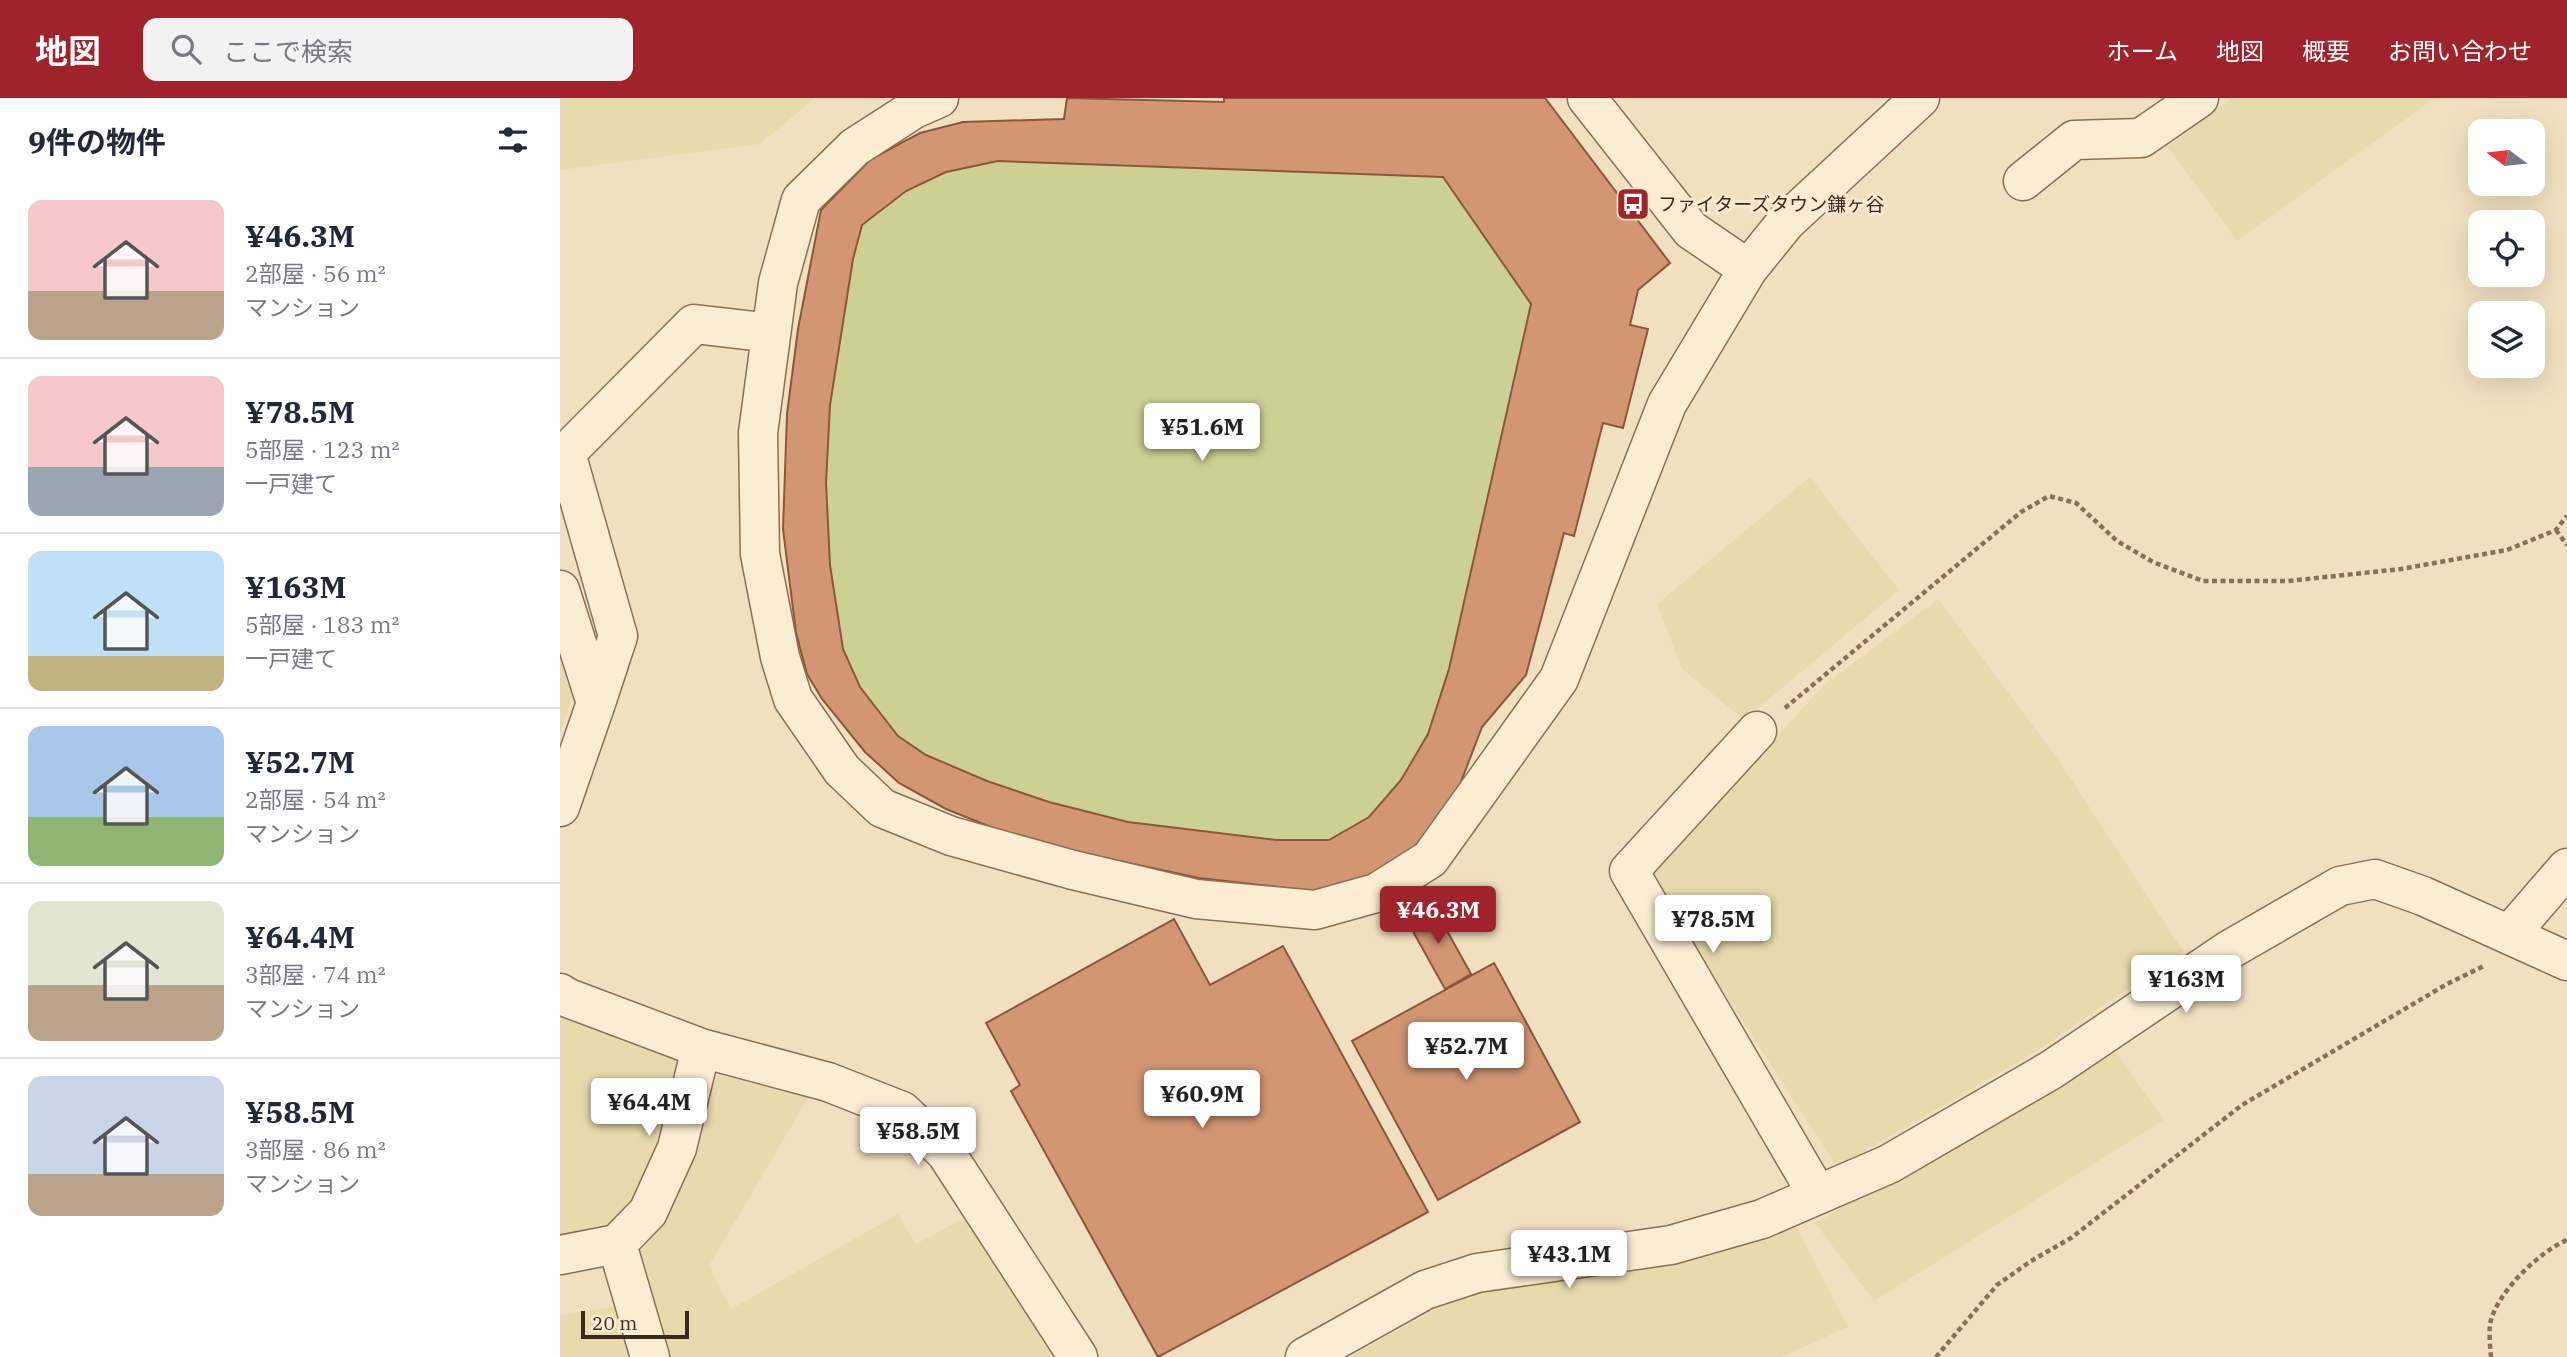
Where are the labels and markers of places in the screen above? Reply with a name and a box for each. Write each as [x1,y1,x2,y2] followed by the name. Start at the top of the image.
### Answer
[1614,185,1652,223] bus stop icon: ファイターズタウン鎌ヶ谷
[1658,192,1884,216] place label: ファイターズタウン鎌ヶ谷
[1145,404,1259,463] pin: ¥51.6M
[1381,886,1495,946] pin: ¥46.3M
[1656,896,1770,955] pin: ¥78.5M
[2137,956,2235,1015] pin: ¥163M
[1409,1023,1523,1082] pin: ¥52.7M
[1145,1070,1259,1130] pin: ¥60.9M
[592,1079,706,1138] pin: ¥64.4M
[861,1108,975,1167] pin: ¥58.5M
[1512,1230,1626,1290] pin: ¥43.1M

